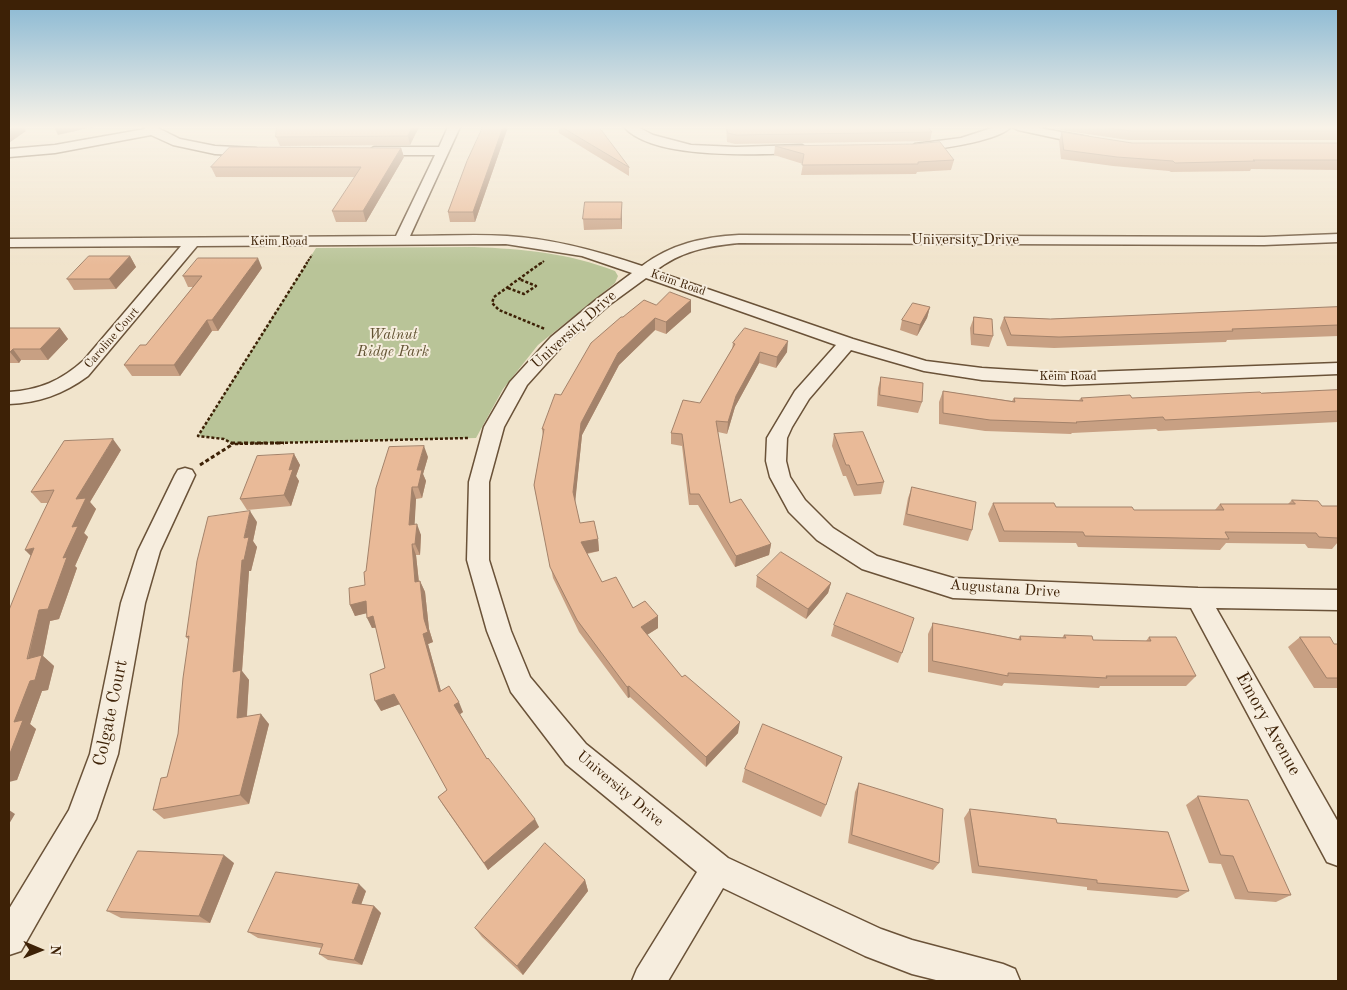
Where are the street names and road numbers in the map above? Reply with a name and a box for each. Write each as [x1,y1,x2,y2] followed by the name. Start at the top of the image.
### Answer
[911,231,1019,249] street label: University Drive
[250,235,308,249] street label: Keim Road
[648,267,708,299] street label: Keim Road
[528,287,620,373] street label: University Drive
[82,305,142,371] street label: Caroline Court
[1039,370,1097,384] street label: Keim Road
[949,576,1061,602] street label: Augustana Drive
[89,658,133,768] street label: Colgate Court
[1231,669,1305,779] street label: Emory Avenue
[573,747,667,831] street label: University Drive

